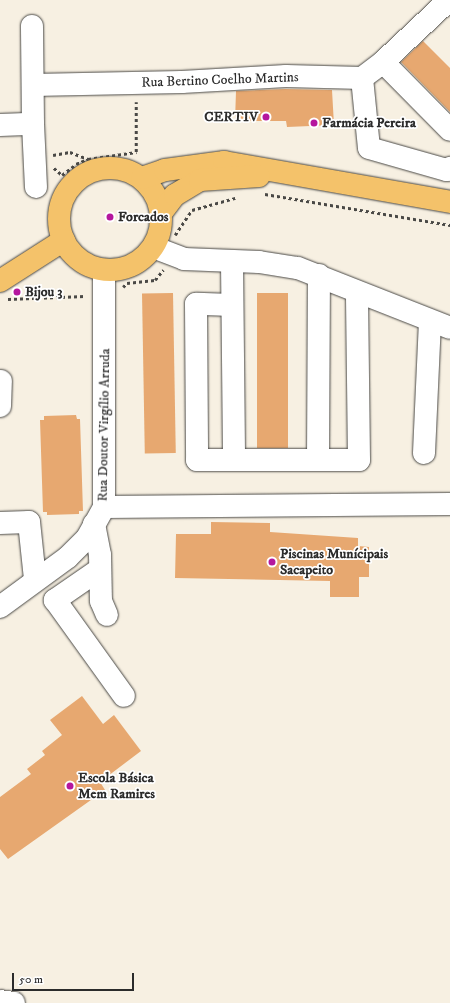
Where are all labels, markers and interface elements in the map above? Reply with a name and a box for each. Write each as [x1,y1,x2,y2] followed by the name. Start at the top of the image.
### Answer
[141,69,299,91] street label: Rua Bertino Coelho Martins
[204,109,258,125] place label: CERTIV
[261,112,271,122] marker: CERTIV
[322,115,416,131] place label: Farmácia Pereira
[309,118,319,128] marker: Farmácia Pereira
[118,209,168,225] place label: Forcados
[105,212,115,222] marker: Forcados
[25,284,63,300] place label: Bijou 3
[12,287,22,297] marker: Bijou 3
[94,348,114,502] street label: Rua Doutor Virgílio Arruda
[280,546,388,578] place label: Piscinas Munícipais Sacapeito
[267,557,277,567] marker: Piscinas Munícipais Sacapeito
[78,770,155,802] place label: Escola Básica Mem Ramires
[65,781,75,791] marker: Escola Básica Mem Ramires
[14,965,136,991] scale bar
[19,972,43,987] text: 50 m

